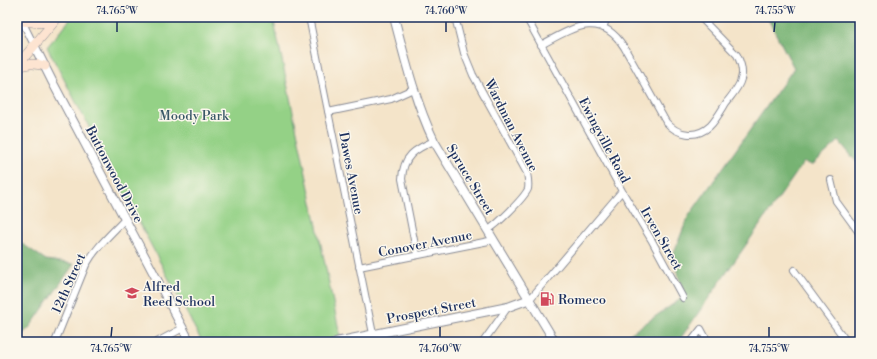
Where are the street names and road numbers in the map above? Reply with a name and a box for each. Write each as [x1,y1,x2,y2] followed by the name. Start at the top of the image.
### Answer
[480,76,542,175] street label: Wardman Avenue
[575,95,634,186] street label: Ewingville Road
[81,122,147,226] street label: Buttonwood Drive
[335,131,367,216] street label: Dawes Avenue
[443,141,498,218] street label: Spruce Street
[637,204,686,273] street label: Irven Street
[377,227,474,261] street label: Conover Avenue
[49,251,89,316] street label: 12th Street
[385,294,478,327] street label: Prospect Street

